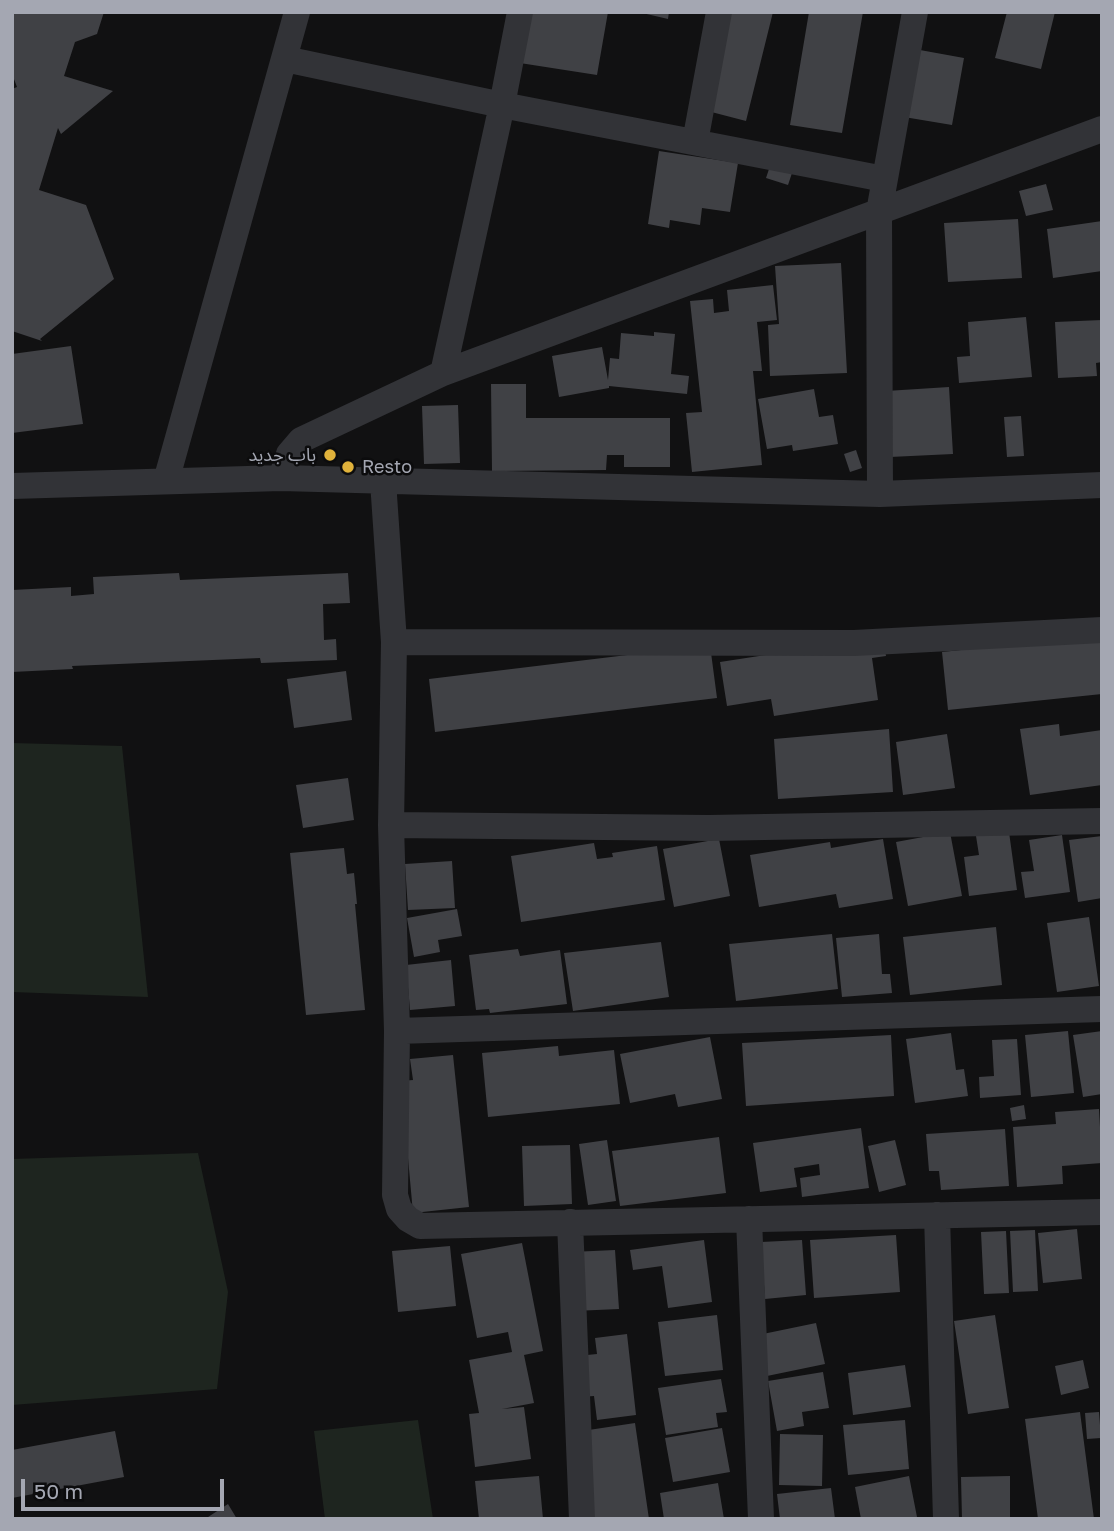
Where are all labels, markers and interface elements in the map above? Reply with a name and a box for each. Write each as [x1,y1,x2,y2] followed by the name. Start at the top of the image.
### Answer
[248,444,316,466] place label: باب جديد
[322,447,338,463] marker: باب جديد
[362,456,412,478] place label: Resto
[340,459,356,475] marker: Resto
[24,1464,228,1508] scale bar
[34,1478,83,1504] text: 50 m

